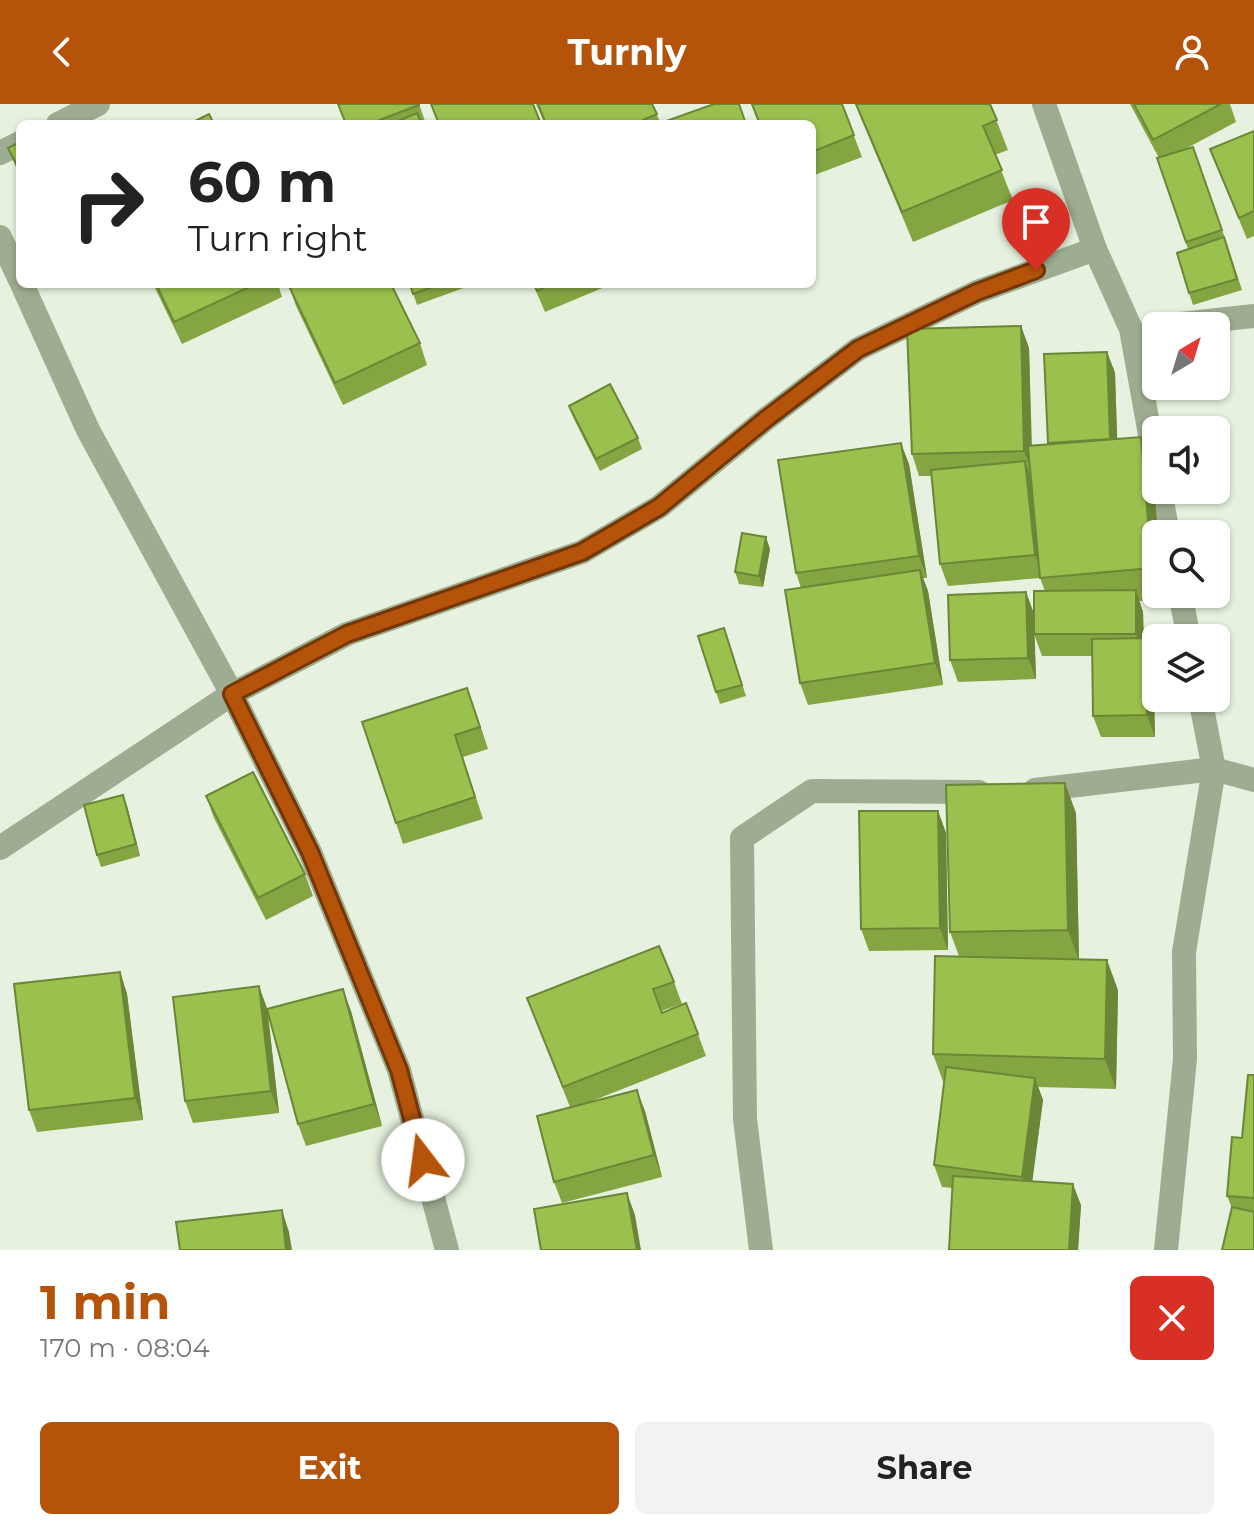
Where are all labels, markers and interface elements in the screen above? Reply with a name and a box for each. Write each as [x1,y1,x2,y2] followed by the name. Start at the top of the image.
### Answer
[40,30,84,74] icon: back
[567,30,687,74] text: Turnly
[1170,30,1214,74] icon: person
[188,148,336,216] text: 60 m
[56,152,160,256] icon: right
[1002,188,1070,270] pin
[1014,200,1058,244] icon: arrive
[188,216,368,260] text: Turn right
[1142,312,1230,400] north arrow
[1142,312,1230,712] map controls
[1142,416,1230,504] button: sound
[1142,520,1230,608] button: search
[1142,624,1230,712] button: layers
[381,1118,465,1202] position arrow
[40,1273,170,1331] text: 1 min
[1130,1276,1214,1360] button: close
[40,1332,210,1364] text: 170 m · 08:04
[40,1422,619,1514] button: Exit
[635,1422,1214,1514] button: Share

